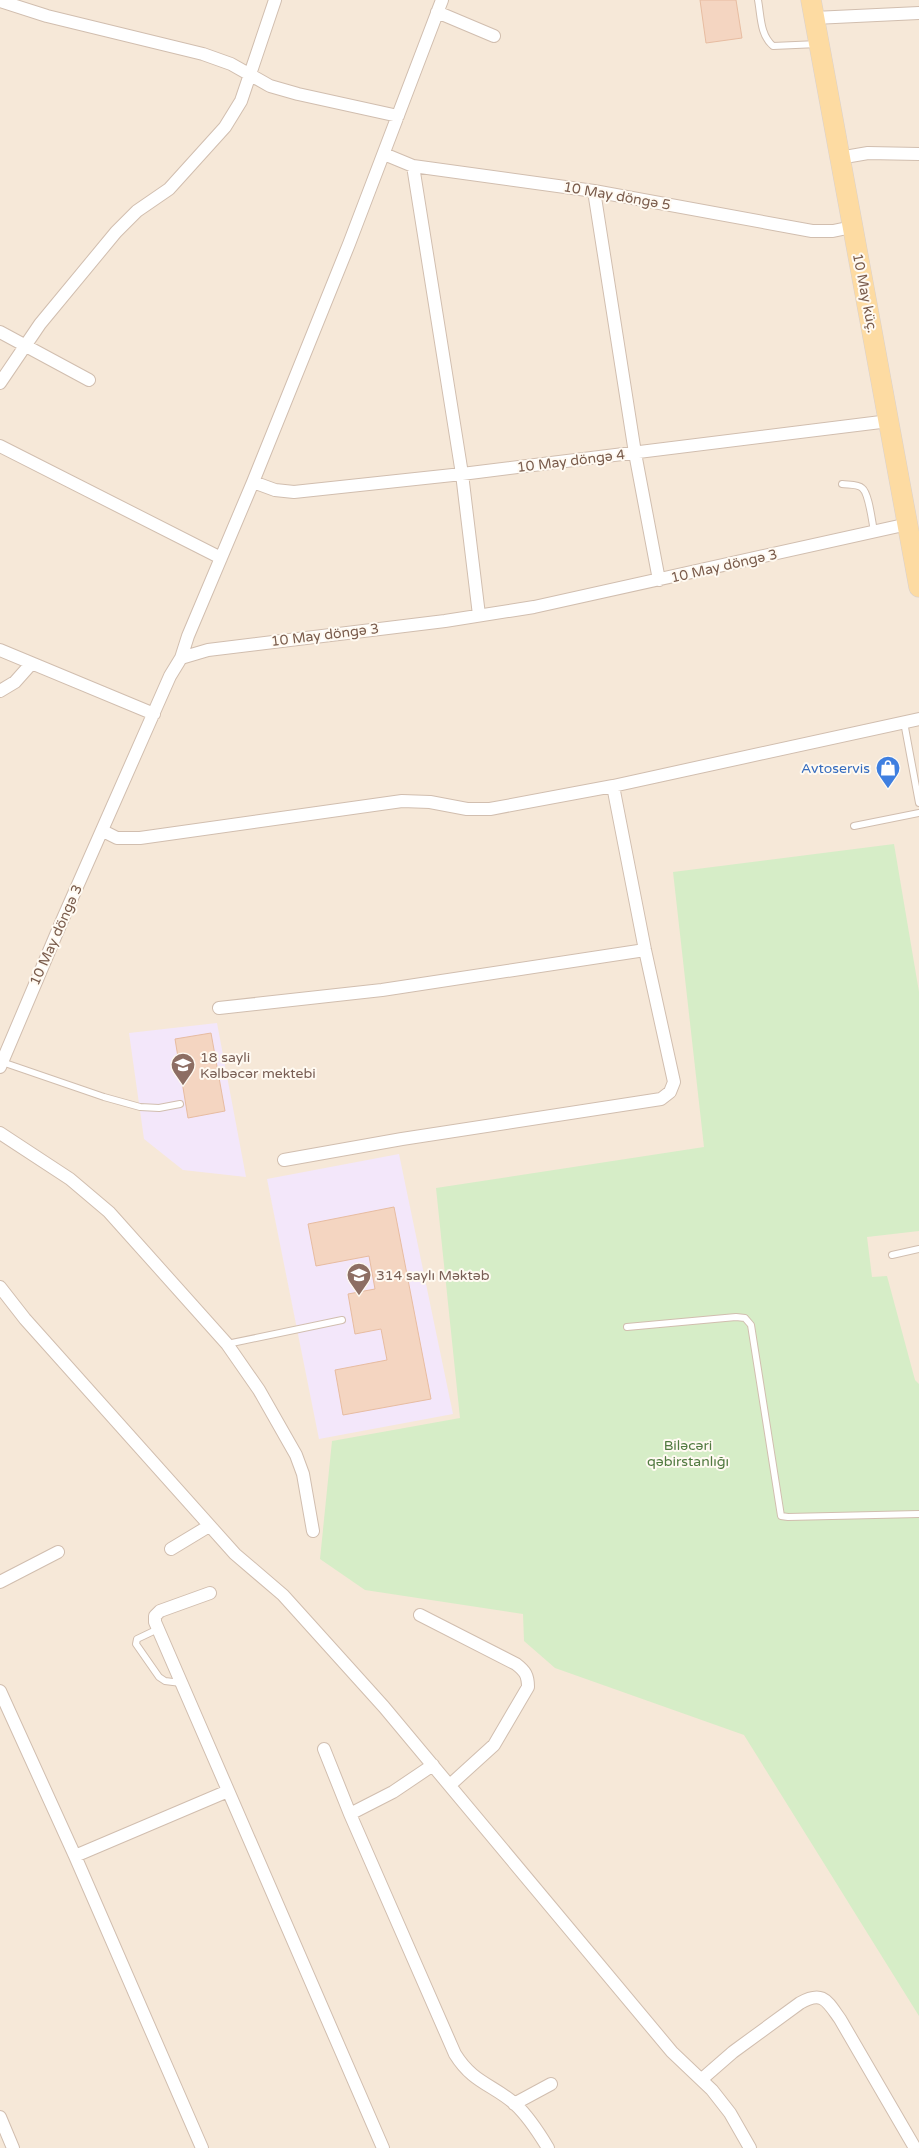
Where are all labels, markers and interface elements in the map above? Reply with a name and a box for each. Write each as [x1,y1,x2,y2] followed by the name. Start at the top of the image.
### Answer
[562,178,672,214] street label: 10 May döngə 5
[849,252,881,334] street label: 10 May küç.
[516,446,626,476] street label: 10 May döngə 4
[669,545,779,587] street label: 10 May döngə 3
[270,620,380,650] street label: 10 May döngə 3
[875,755,901,789] shop icon: Avtoservis
[801,760,870,777] place label: Avtoservis
[26,882,86,988] street label: 10 May döngə 3
[200,1049,316,1082] place label: 18 sayli Kəlbəcər mektebi
[170,1052,196,1086] school or university icon: 18 sayli Kəlbəcər mektebi
[346,1262,372,1296] school or university icon: 314 saylı Məktəb
[376,1267,490,1284] place label: 314 saylı Məktəb
[647,1437,729,1470] park label: Biləcəri qəbirstanlığı

